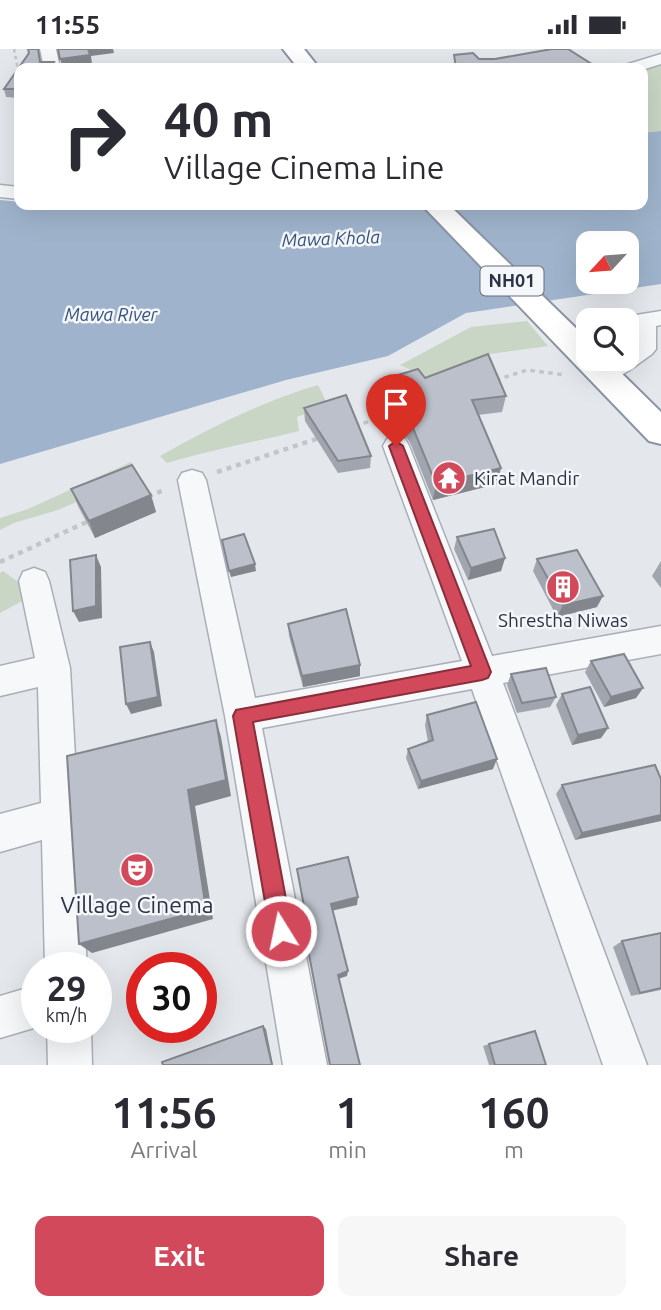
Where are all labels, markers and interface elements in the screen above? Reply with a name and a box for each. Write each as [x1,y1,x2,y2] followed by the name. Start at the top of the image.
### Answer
[35,10,100,39] text: 11:55
[49,91,140,182] icon: right
[164,91,273,146] text: 40 m
[164,149,445,185] text: Village Cinema Line
[281,226,381,250] water label: Mawa Khola
[576,231,639,294] north arrow
[576,231,639,371] map controls
[480,267,544,295] road number: NH01
[65,304,159,324] water label: Mawa River
[576,308,639,371] button: search
[366,374,426,446] pin
[377,385,415,423] icon: arrive
[430,459,468,497] temple icon: Kirat Mandir
[474,467,579,489] place label: Kirat Mandir
[544,568,582,606] building icon: Shrestha Niwas
[498,609,628,631] place label: Shrestha Niwas
[118,851,156,889] theatre icon: Village Cinema
[60,892,214,917] place label: Village Cinema
[244,894,318,968] position arrow
[126,952,217,1043] speed limit sign: 30
[47,968,86,1008] text: 29
[46,1005,87,1025] text: km/h
[112,1089,217,1136] text: 11:56
[336,1089,359,1136] text: 1
[478,1089,549,1136] text: 160
[131,1137,198,1162] text: Arrival
[328,1137,367,1162] text: min
[504,1137,524,1162] text: m
[35,1216,324,1296] button: Exit
[338,1216,626,1296] button: Share

